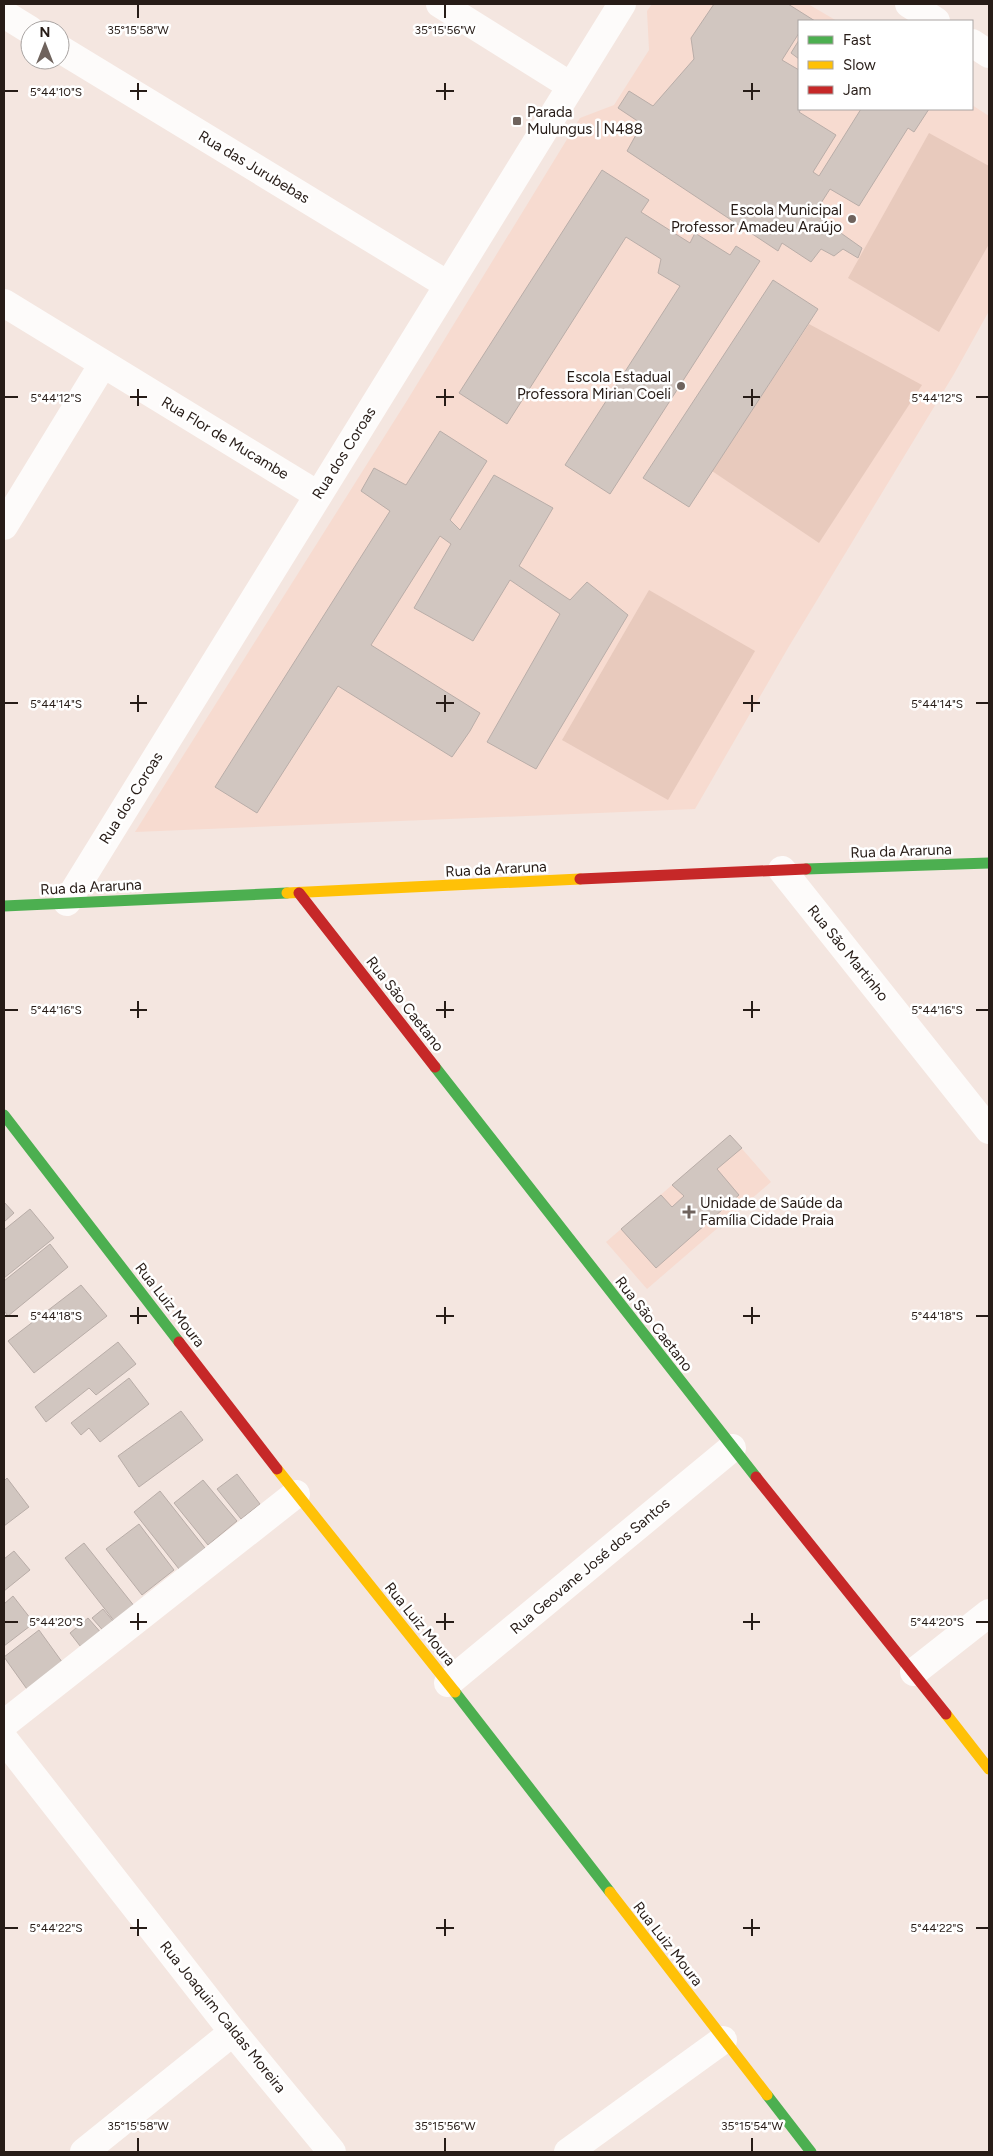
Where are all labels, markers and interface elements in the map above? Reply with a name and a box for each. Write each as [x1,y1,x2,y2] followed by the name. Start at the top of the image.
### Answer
[20,20,70,70] north arrow
[798,20,973,110] legend
[107,23,169,37] text: 35°15'58"W
[414,23,476,37] text: 35°15'56"W
[40,24,50,41] text: N
[843,31,872,49] text: Fast
[843,56,876,74] text: Slow
[843,81,871,99] text: Jam
[30,85,82,99] text: 5°44'10"S
[527,103,643,138] place label: Parada Mulungus | N488
[511,115,523,127] marker: Parada Mulungus | N488
[195,127,313,207] street label: Rua das Jurubebas
[671,201,842,236] place label: Escola Municipal Professor Amadeu Araújo
[846,213,858,225] marker: Escola Municipal Professor Amadeu Araújo
[517,368,671,403] place label: Escola Estadual Professora Mirian Coeli
[675,380,687,392] marker: Escola Estadual Professora Mirian Coeli
[30,391,82,405] text: 5°44'12"S
[911,391,963,405] text: 5°44'12"S
[158,393,292,483] street label: Rua Flor de Mucambe
[308,404,380,502] street label: Rua dos Coroas
[30,697,82,711] text: 5°44'14"S
[911,697,963,711] text: 5°44'14"S
[95,749,167,847] street label: Rua dos Coroas
[850,840,952,862] street label: Rua da Araruna
[445,857,547,881] street label: Rua da Araruna
[40,875,142,899] street label: Rua da Araruna
[804,901,892,1005] street label: Rua São Martinho
[362,953,448,1055] street label: Rua São Caetano
[30,1003,82,1017] text: 5°44'16"S
[911,1003,963,1017] text: 5°44'16"S
[700,1194,843,1229] place label: Unidade de Saúde da Família Cidade Praia
[682,1205,696,1219] marker: Unidade de Saúde da Família Cidade Praia
[131,1259,209,1351] street label: Rua Luiz Moura
[611,1273,697,1375] street label: Rua São Caetano
[30,1309,82,1323] text: 5°44'18"S
[911,1309,963,1323] text: 5°44'18"S
[507,1494,673,1638] street label: Rua Geovane José dos Santos
[381,1579,459,1669] street label: Rua Luiz Moura
[29,1615,83,1629] text: 5°44'20"S
[910,1615,964,1629] text: 5°44'20"S
[629,1898,707,1990] street label: Rua Luiz Moura
[29,1921,83,1935] text: 5°44'22"S
[910,1921,964,1935] text: 5°44'22"S
[156,1938,290,2096] street label: Rua Joaquim Caldas Moreira
[107,2119,169,2133] text: 35°15'58"W
[414,2119,476,2133] text: 35°15'56"W
[721,2119,783,2133] text: 35°15'54"W

